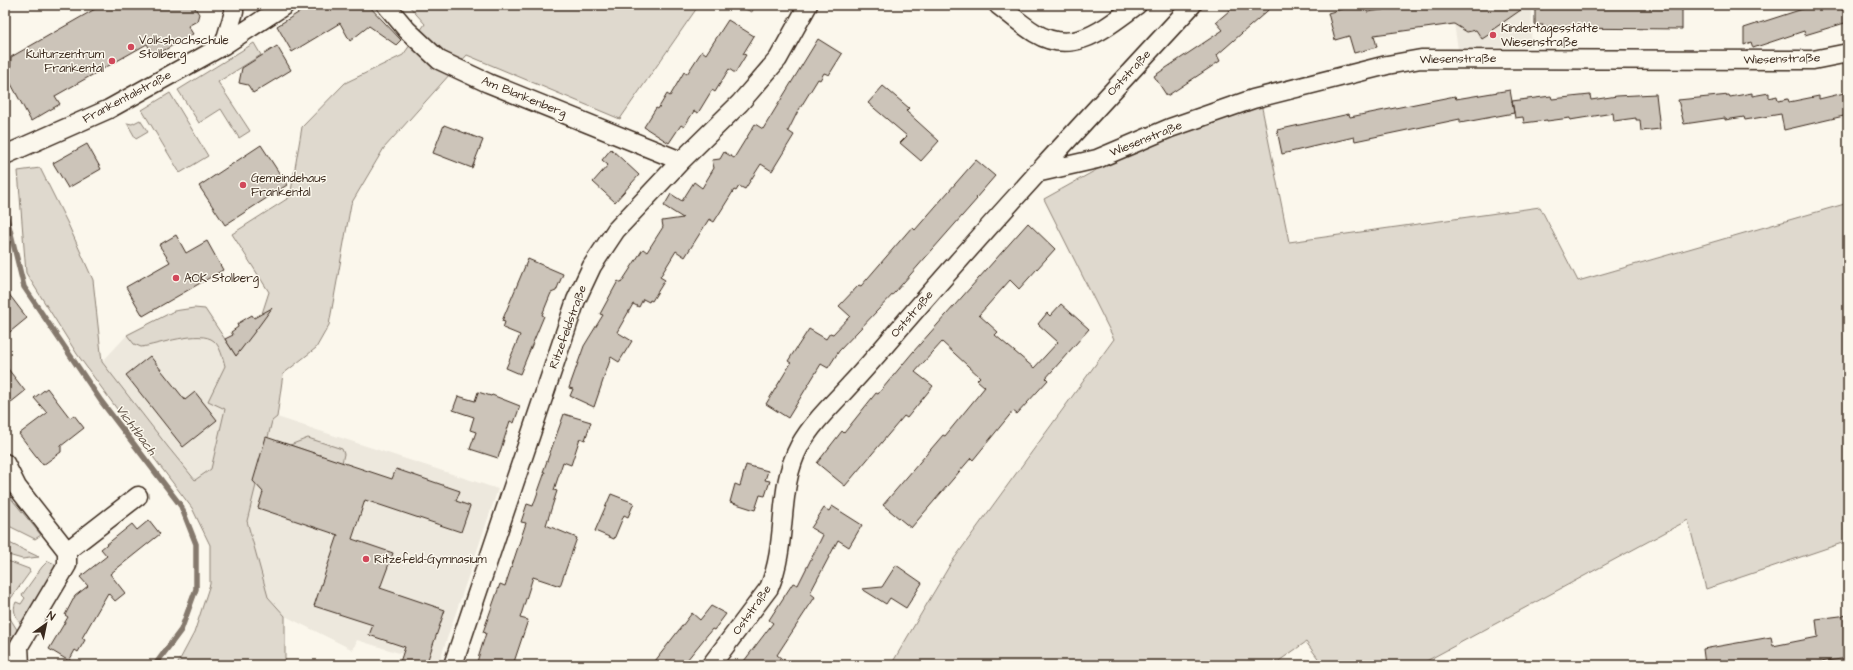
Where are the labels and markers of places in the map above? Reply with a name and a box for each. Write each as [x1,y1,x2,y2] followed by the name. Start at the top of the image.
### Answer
[1501,20,1599,51] place label: Kindertagesstätte Wiesenstraße
[1488,30,1498,40] marker: Kindertagesstätte Wiesenstraße
[139,32,229,64] place label: Volkshochschule Stolberg
[126,42,136,52] marker: Volkshochschule Stolberg
[26,46,105,77] place label: Kulturzentrum Frankental
[107,56,117,66] marker: Kulturzentrum Frankental
[251,170,326,201] place label: Gemeindehaus Frankental
[238,180,248,190] marker: Gemeindehaus Frankental
[184,270,259,288] place label: AOK Stolberg
[171,273,181,283] marker: AOK Stolberg
[374,551,487,569] place label: Ritzefeld-Gymnasium
[361,554,371,564] marker: Ritzefeld-Gymnasium

